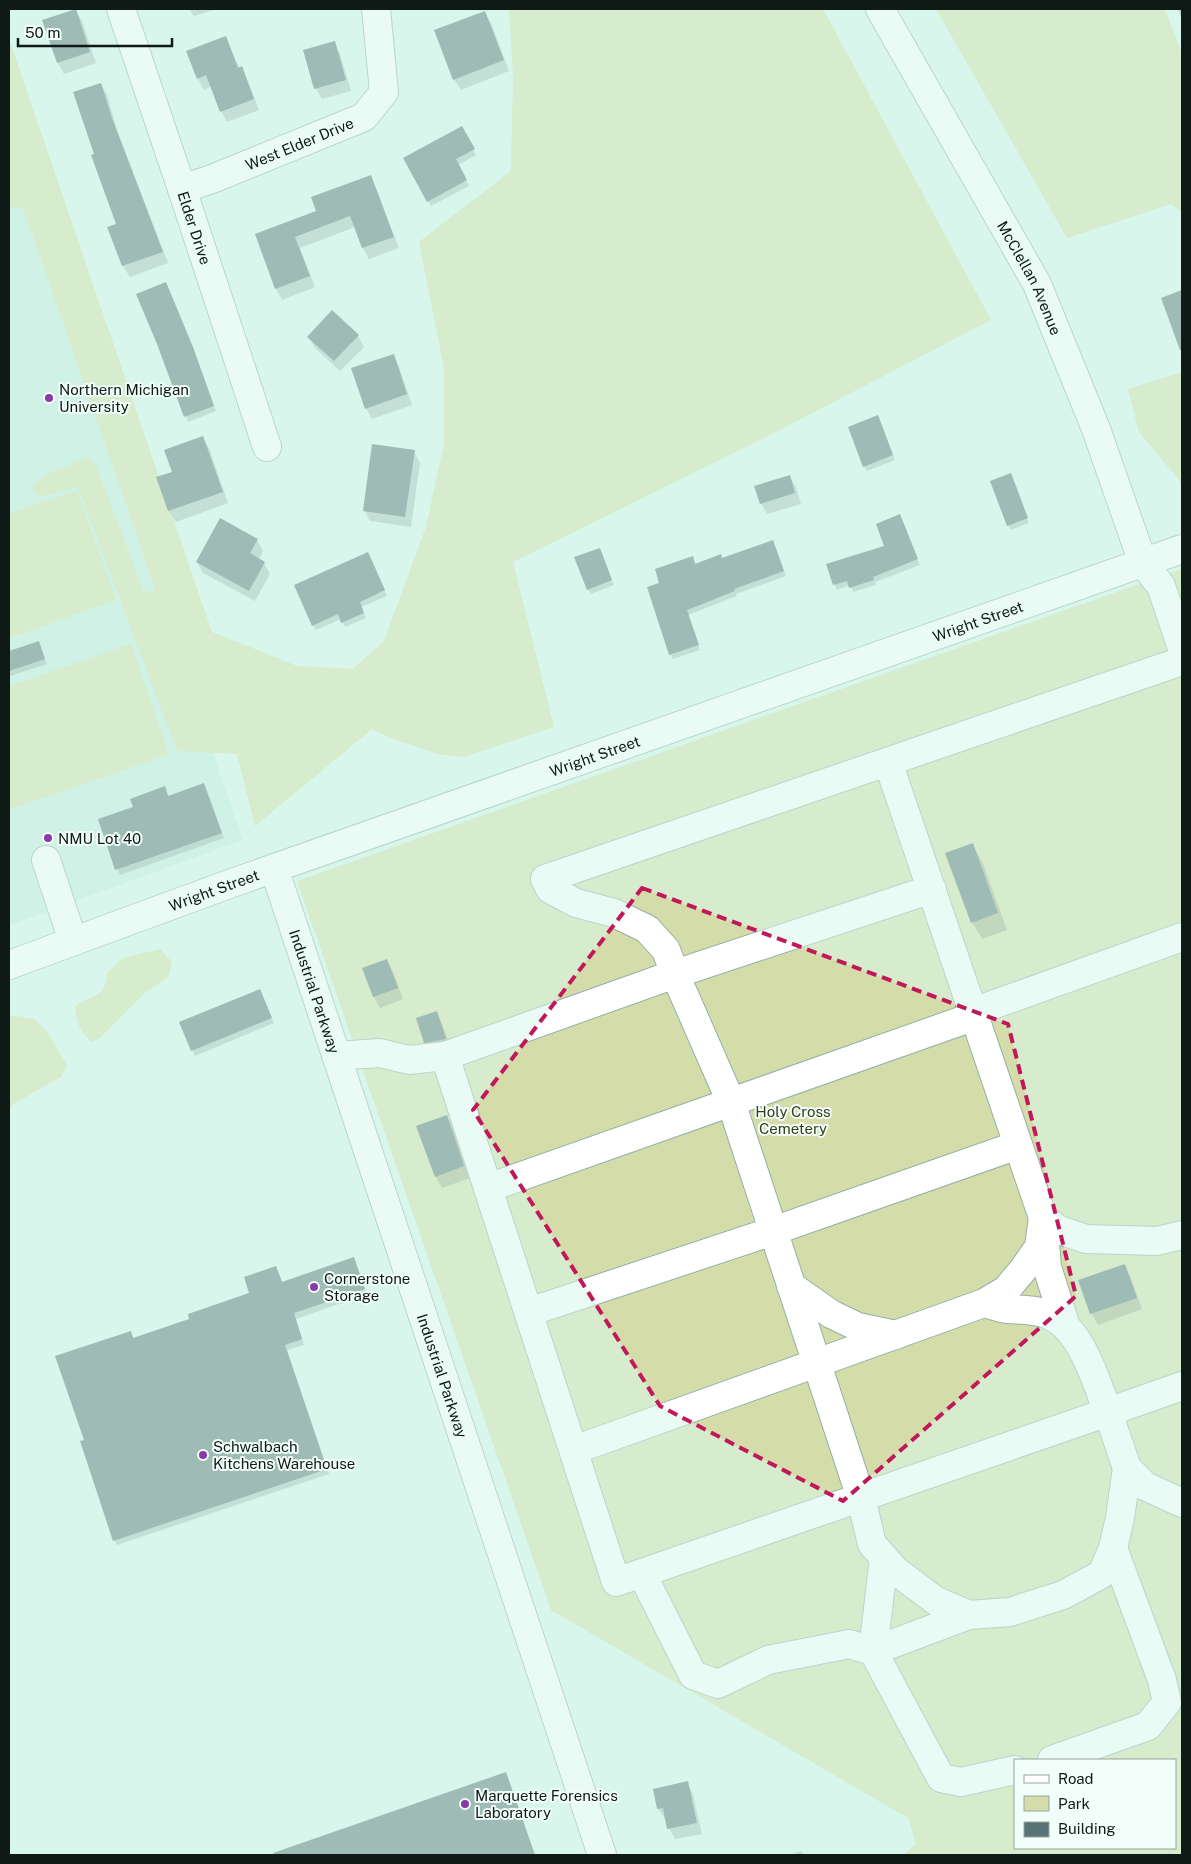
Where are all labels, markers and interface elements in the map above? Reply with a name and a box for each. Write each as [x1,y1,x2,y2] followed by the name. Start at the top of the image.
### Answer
[18,15,171,47] scale bar
[25,24,60,41] text: 50 m
[243,114,356,173] street label: West Elder Drive
[175,189,215,267] street label: Elder Drive
[994,218,1065,337] street label: McClellan Avenue
[59,381,189,415] place label: Northern Michigan University
[43,392,55,404] marker: Northern Michigan University
[930,597,1025,645] street label: Wright Street
[547,732,642,779] street label: Wright Street
[58,830,141,847] place label: NMU Lot 40
[42,832,54,844] marker: NMU Lot 40
[166,866,261,914] street label: Wright Street
[286,927,344,1056] street label: Industrial Parkway
[755,1103,831,1137] park label: Holy Cross Cemetery
[324,1270,410,1304] place label: Cornerstone Storage
[308,1281,320,1293] marker: Cornerstone Storage
[414,1311,471,1440] street label: Industrial Parkway
[213,1438,355,1472] place label: Schwalbach Kitchens Warehouse
[197,1449,209,1461] marker: Schwalbach Kitchens Warehouse
[1014,1759,1176,1849] legend
[1058,1770,1094,1787] text: Road
[475,1787,618,1821] place label: Marquette Forensics Laboratory
[1058,1795,1090,1812] text: Park
[459,1798,471,1810] marker: Marquette Forensics Laboratory
[1058,1820,1116,1837] text: Building

